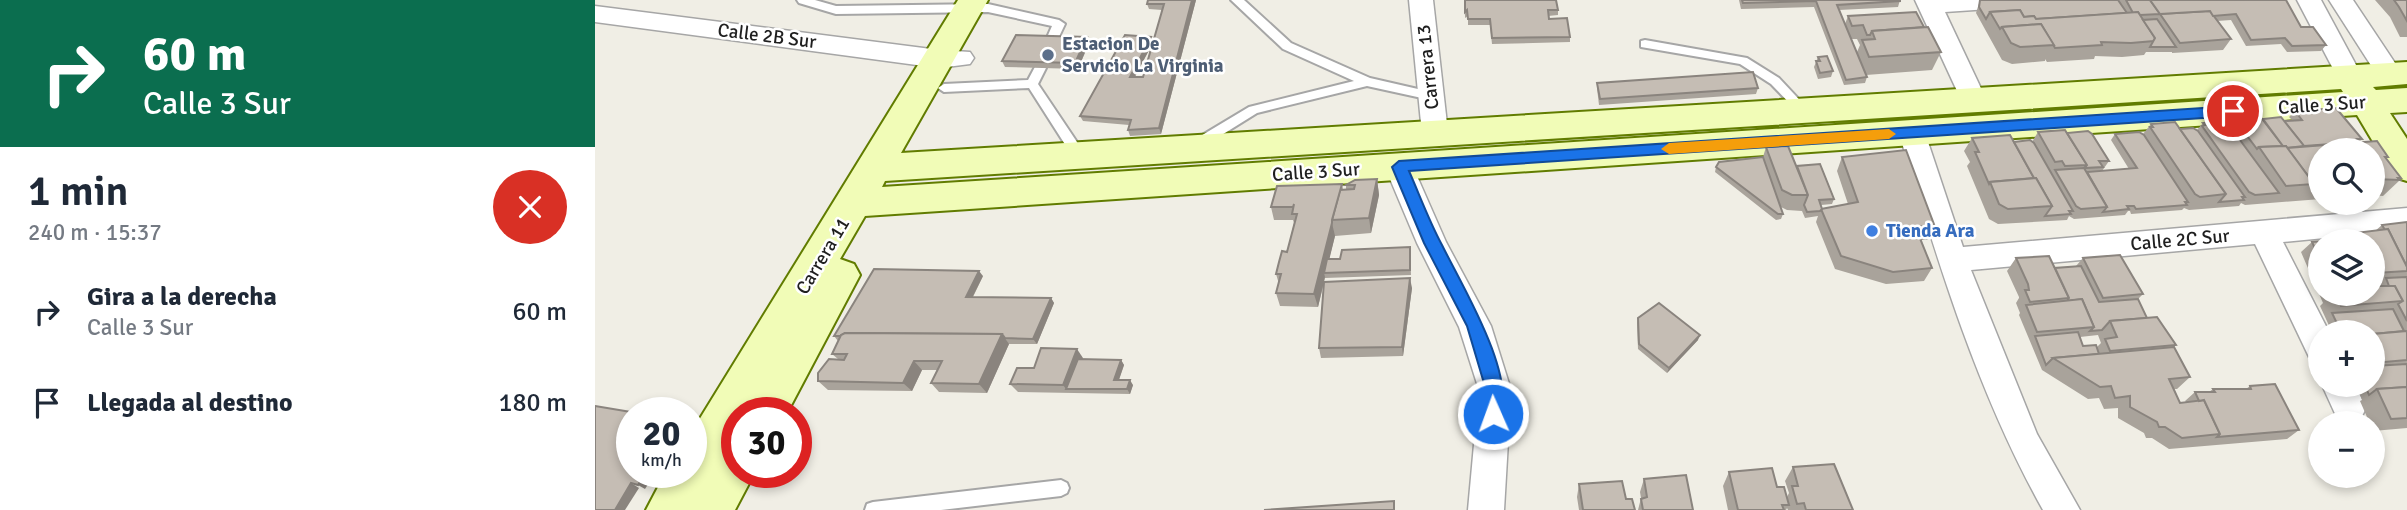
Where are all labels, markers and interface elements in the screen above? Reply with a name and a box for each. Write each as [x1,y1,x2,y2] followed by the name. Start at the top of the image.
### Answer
[716,18,818,54] street label: Calle 2B Sur
[1412,23,1444,111] street label: Carrera 13
[143,24,246,84] text: 60 m
[28,28,119,119] icon: right
[1062,32,1224,78] place label: Estacion De Servicio La Virginia
[1040,47,1056,63] marker: Estacion De Servicio La Virginia
[2203,81,2263,141] pin
[143,84,291,123] text: Calle 3 Sur
[2277,90,2367,120] street label: Calle 3 Sur
[2214,92,2252,130] icon: arrive
[2308,138,2385,488] map controls
[2308,138,2385,215] button: search
[1271,157,1361,187] street label: Calle 3 Sur
[28,166,129,217] text: 1 min
[493,170,567,244] button: close
[791,213,855,299] street label: Carrera 11
[28,218,162,247] text: 240 m · 15:37
[1886,219,1975,243] place label: Tienda Ara
[1864,223,1880,239] marker: Tienda Ara
[2130,224,2230,256] street label: Calle 2C Sur
[2308,229,2385,306] button: layers
[87,281,277,313] text: Gira a la derecha
[28,293,66,331] icon: right
[512,296,567,328] text: 60 m
[87,313,193,342] text: Calle 3 Sur
[2308,320,2385,397] button: +
[1456,377,1530,451] position arrow
[28,384,66,422] icon: arrive
[87,387,293,419] text: Llegada al destino
[498,387,567,419] text: 180 m
[721,397,812,488] speed limit sign: 30
[2308,411,2385,488] button: −
[643,412,680,455] text: 20
[641,449,682,471] text: km/h

